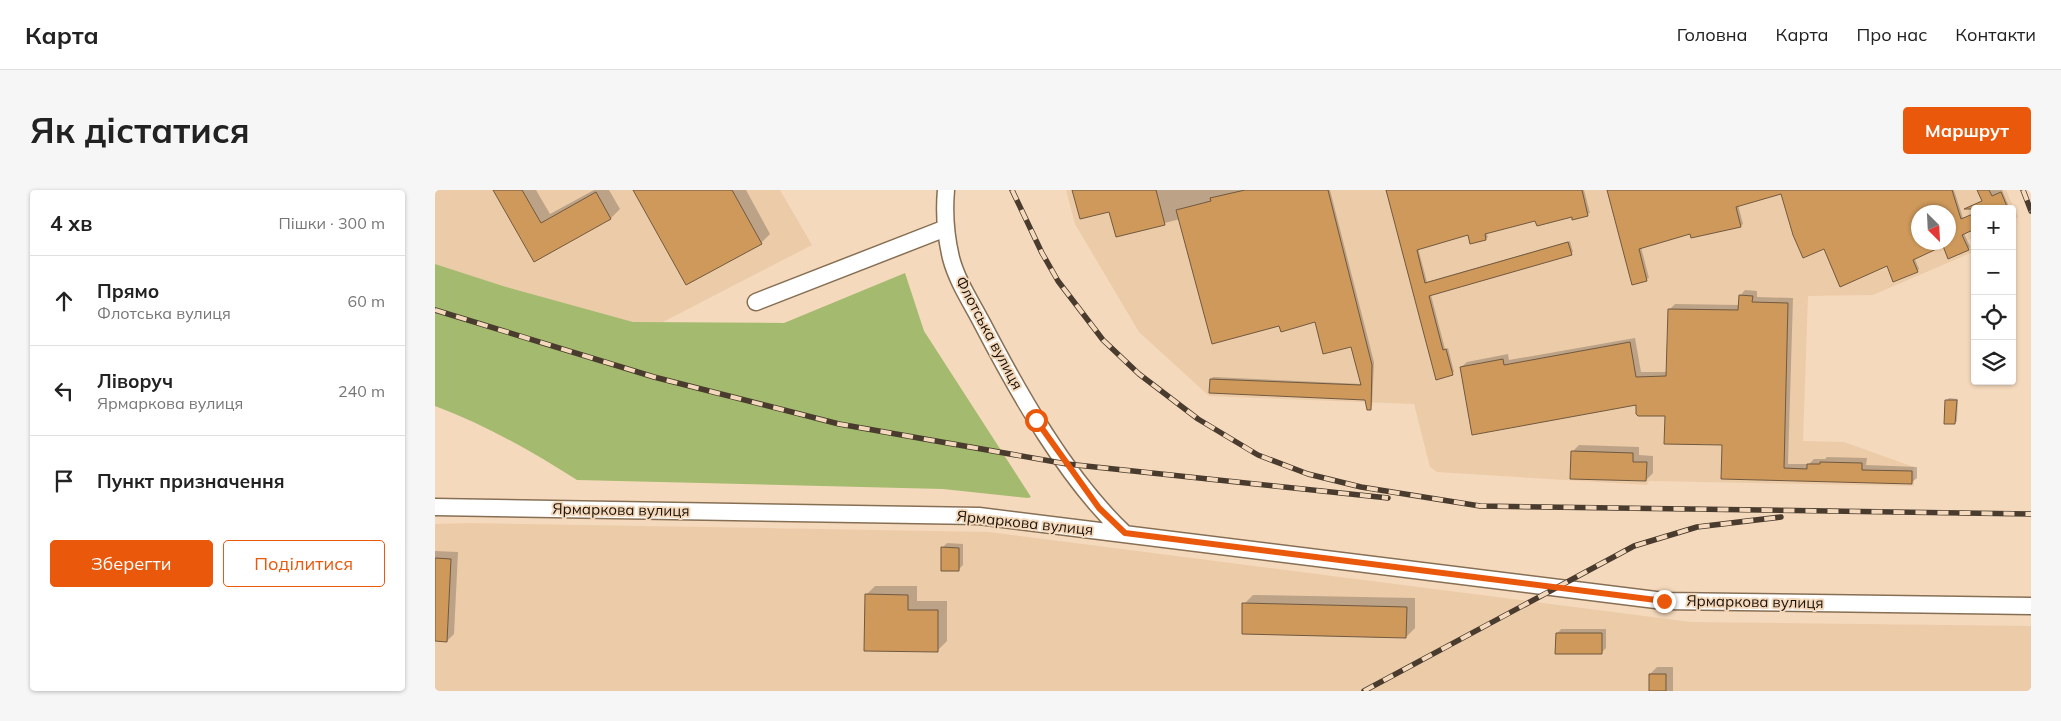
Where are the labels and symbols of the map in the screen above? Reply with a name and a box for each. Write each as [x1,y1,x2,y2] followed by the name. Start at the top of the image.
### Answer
[1911,205,1956,250] north arrow
[952,273,1027,393] street label: Флотська вулиця
[1025,409,1048,432] route start
[552,499,690,520] street label: Ярмаркова вулиця
[956,506,1094,539] street label: Ярмаркова вулиця
[1653,590,1676,613] route end
[1686,591,1824,612] street label: Ярмаркова вулиця

